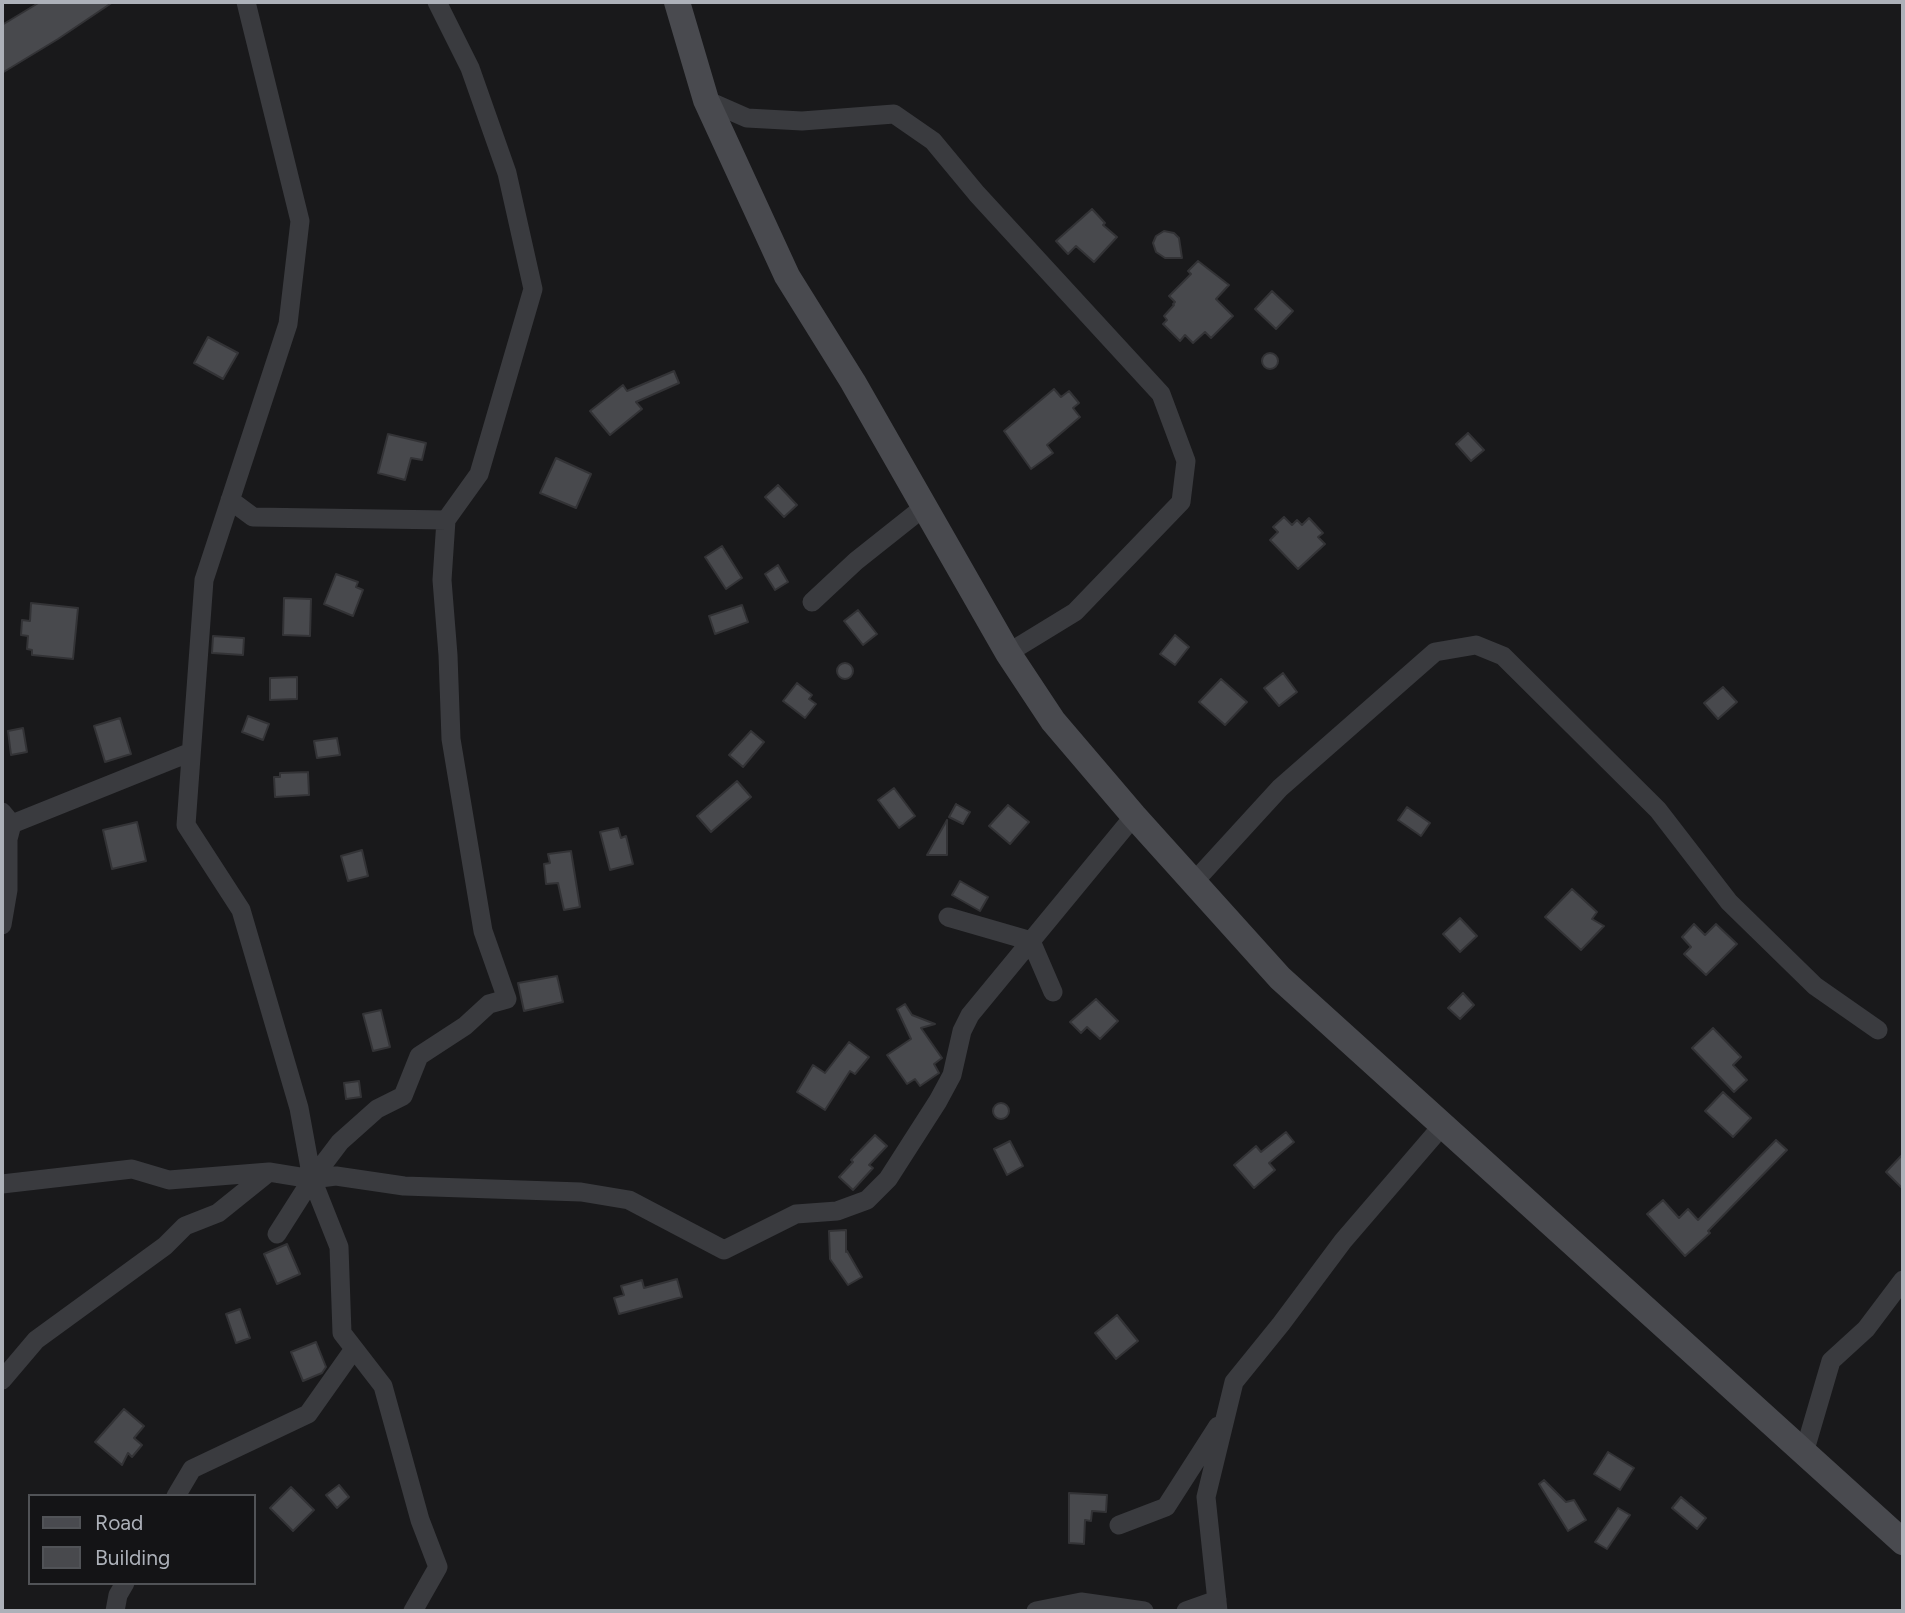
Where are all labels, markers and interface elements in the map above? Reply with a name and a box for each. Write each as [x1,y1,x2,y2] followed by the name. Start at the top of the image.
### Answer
[28,1494,256,1585] legend
[95,1510,143,1535] text: Road
[95,1545,170,1570] text: Building

